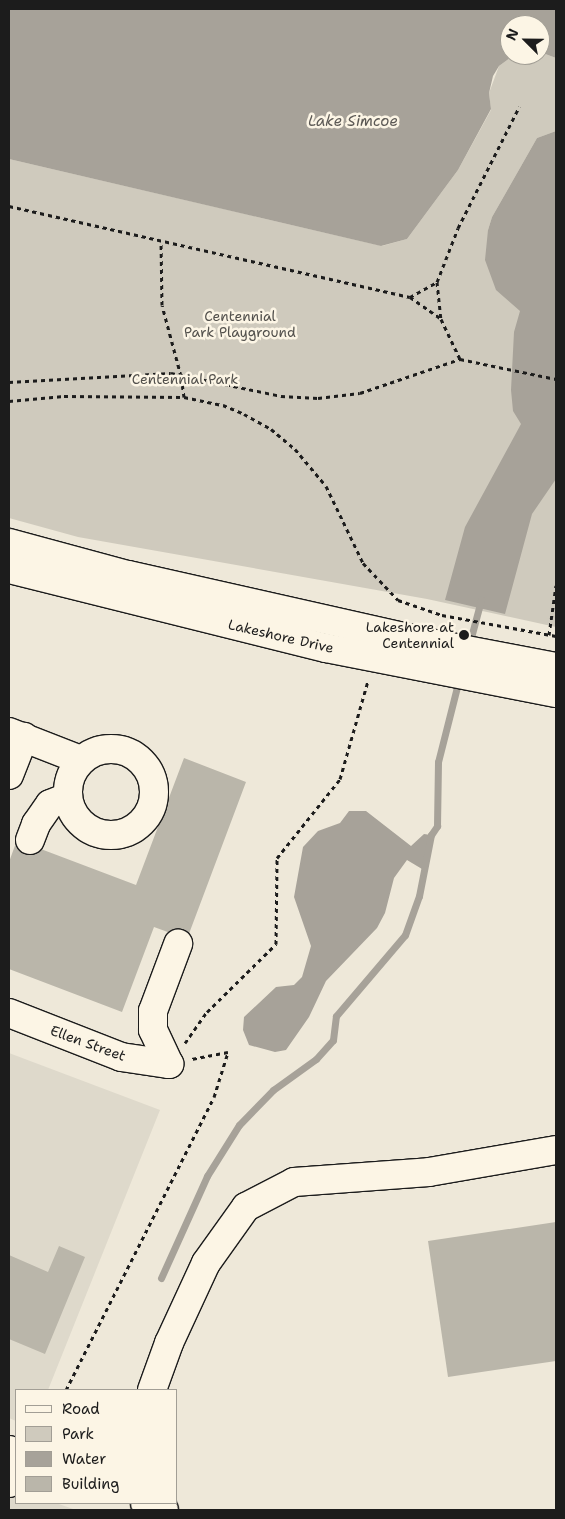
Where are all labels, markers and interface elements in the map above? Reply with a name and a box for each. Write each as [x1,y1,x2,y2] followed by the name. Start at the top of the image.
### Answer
[500,15,550,65] north arrow
[502,26,523,43] text: N
[308,113,398,131] water label: Lake Simcoe
[184,308,296,341] park label: Centennial Park Playground
[132,371,238,387] park label: Centennial Park
[227,616,335,656] street label: Lakeshore Drive
[366,619,454,652] place label: Lakeshore at Centennial
[458,629,470,641] marker: Lakeshore at Centennial
[48,1022,128,1064] street label: Ellen Street
[15,1389,178,1504] legend
[62,1399,100,1419] text: Road
[62,1424,94,1444] text: Park
[62,1449,106,1469] text: Water
[62,1474,119,1494] text: Building

